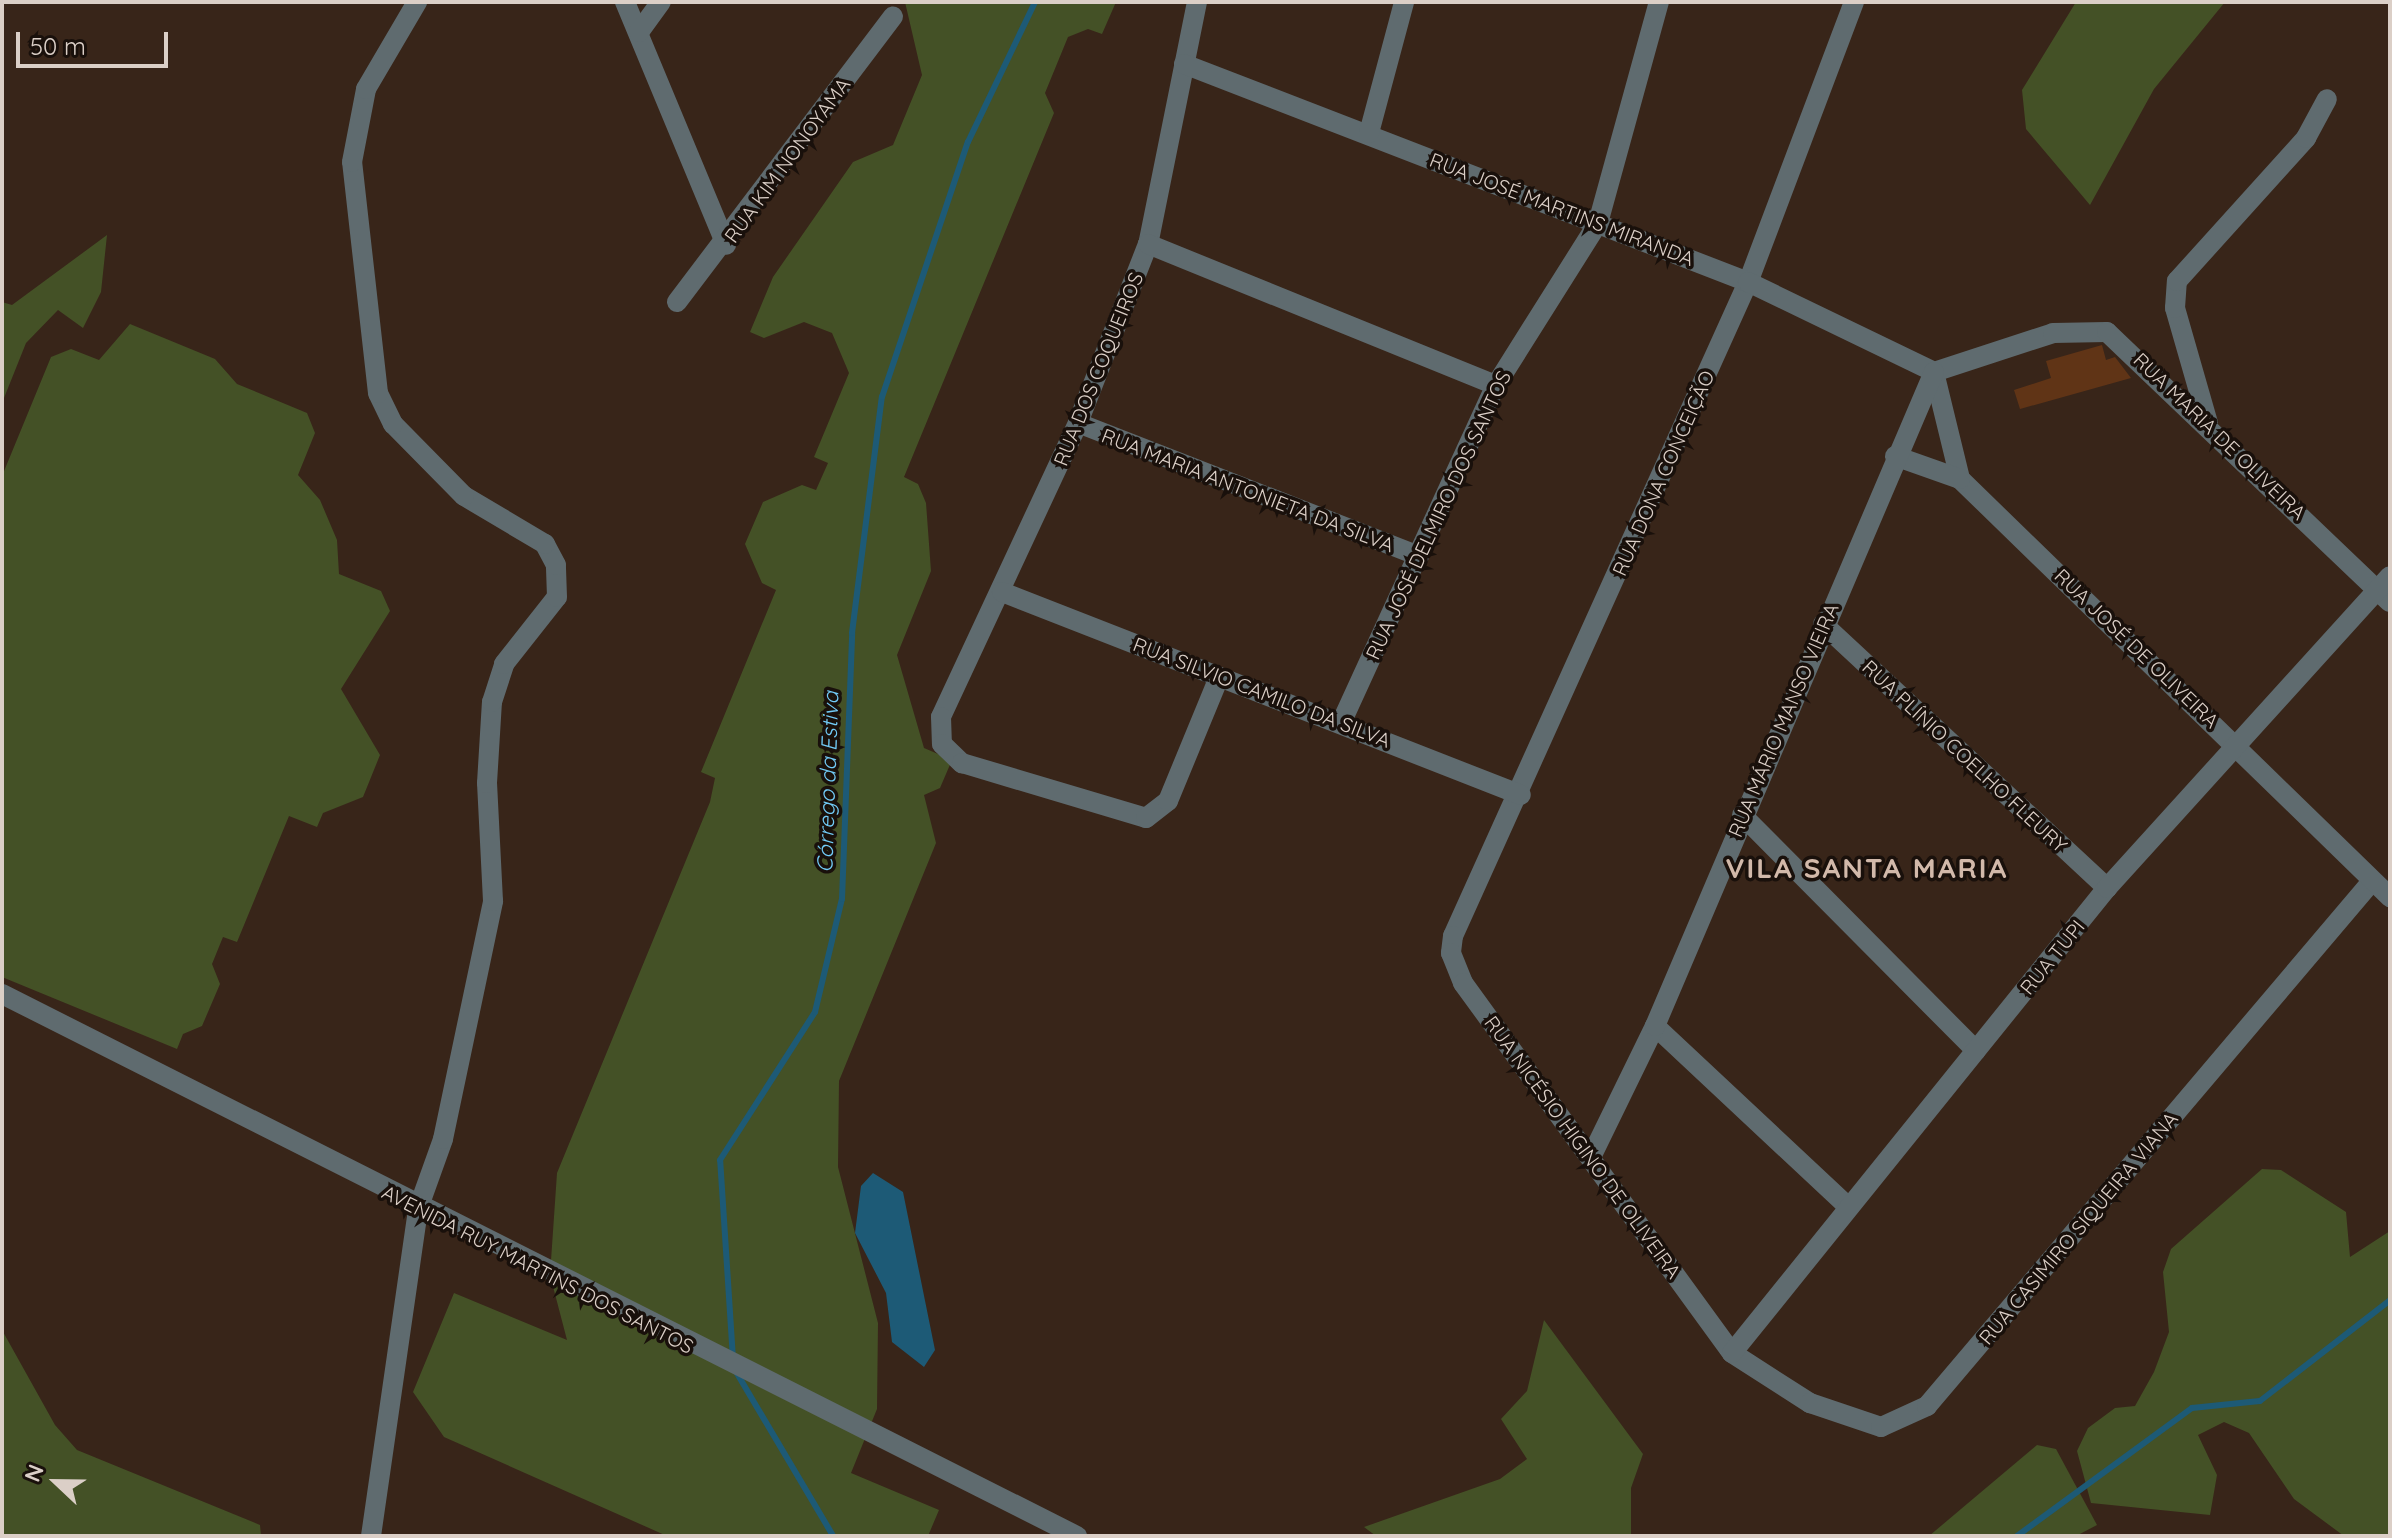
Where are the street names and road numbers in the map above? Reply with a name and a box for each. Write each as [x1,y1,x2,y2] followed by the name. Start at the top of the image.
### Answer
[719,73,855,247] street label: RUA KIM NONOYAMA
[1426,147,1698,271] street label: RUA JOSÉ MARTINS MIRANDA
[1048,269,1148,469] street label: RUA DOS COQUEIROS
[2129,347,2311,525] street label: RUA MARIA DE OLIVEIRA
[1360,367,1516,663] street label: RUA JOSÉ DELMIRO DOS SANTOS
[1607,367,1719,579] street label: RUA DONA CONCEIÇÃO
[1098,423,1398,557] street label: RUA MARIA ANTONIETA DA SILVA
[2050,563,2224,733] street label: RUA JOSÉ DE OLIVEIRA
[1723,600,1843,840] street label: RUA MÁRIO MANSO VIEIRA
[1130,632,1394,752] street label: RUA SILVIO CAMILO DA SILVA
[1858,655,2072,857] street label: RUA PLÍNIO COELHO FLEURY
[2015,915,2089,999] street label: RUA TUPI
[1480,1011,1686,1283] street label: RUA NICÉSIO HIGINO DE OLIVEIRA
[1974,1107,2182,1349] street label: RUA CASIMIRO SIQUEIRA VIANA
[378,1180,698,1358] street label: AVENIDA RUY MARTINS DOS SANTOS

